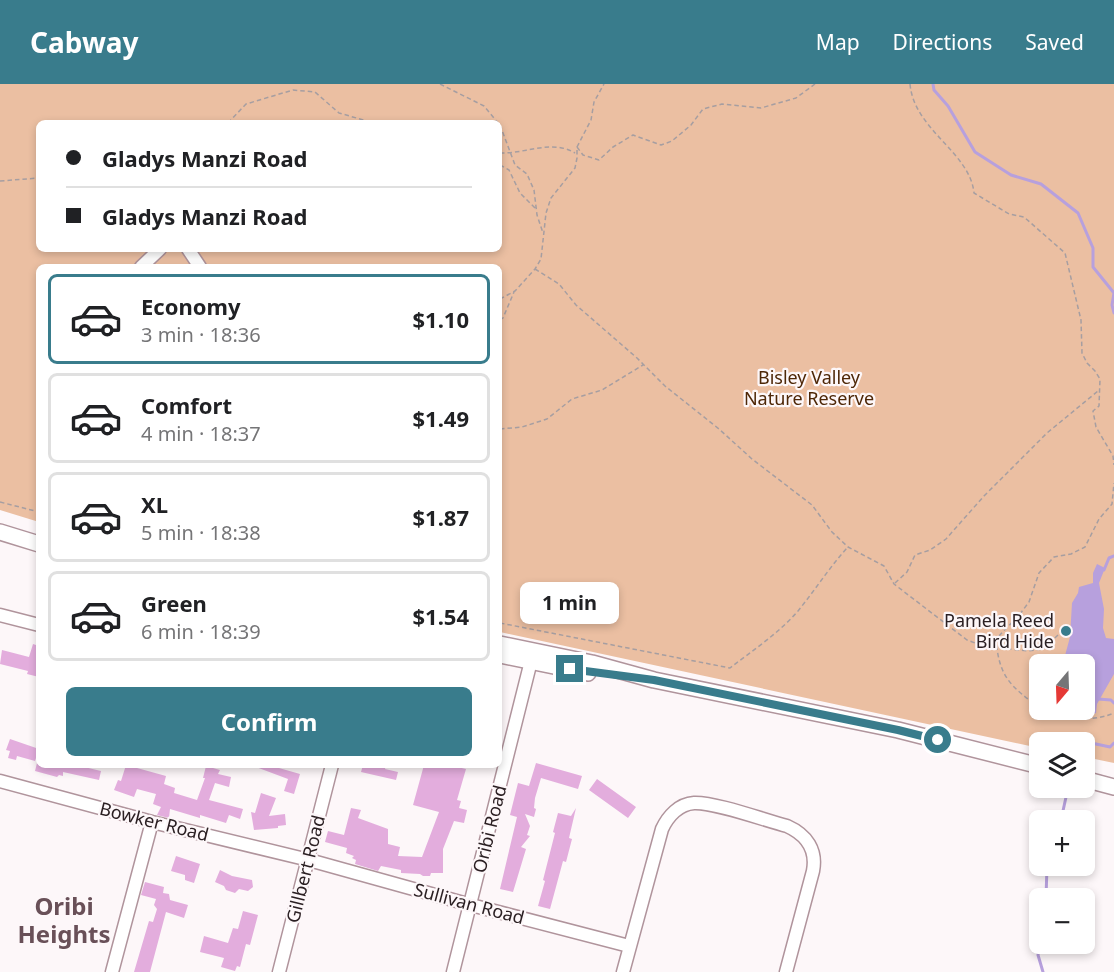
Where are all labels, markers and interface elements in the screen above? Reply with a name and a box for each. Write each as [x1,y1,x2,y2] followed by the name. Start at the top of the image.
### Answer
[30,23,139,61] text: Cabway
[816,28,860,56] text: Map
[893,28,992,56] text: Directions
[1025,28,1084,56] text: Saved
[102,143,308,173] text: Gladys Manzi Road
[102,201,308,231] text: Gladys Manzi Road
[141,291,240,321] text: Economy
[69,292,123,346] icon: car
[412,304,469,334] text: $1.10
[141,321,261,348] text: 3 min · 18:36
[744,365,874,410] park label: Bisley Valley Nature Reserve
[141,390,232,420] text: Comfort
[69,391,123,445] icon: car
[412,403,469,433] text: $1.49
[141,420,261,447] text: 4 min · 18:37
[141,489,168,519] text: XL
[69,490,123,544] icon: car
[412,502,469,532] text: $1.87
[141,519,261,546] text: 5 min · 18:38
[520,582,620,624] callout: 1 min
[141,588,207,618] text: Green
[69,589,123,643] icon: car
[542,589,597,616] text: 1 min
[412,601,469,631] text: $1.54
[944,608,1054,653] place label: Pamela Reed Bird Hide
[141,618,261,645] text: 6 min · 18:39
[1059,624,1073,638] marker: Pamela Reed Bird Hide
[1029,654,1095,720] north arrow
[1029,654,1095,954] map controls
[556,655,583,682] route end
[66,687,472,756] button: Confirm
[924,726,951,753] route start
[1029,732,1095,798] button: layers
[467,782,512,875] street label: Oribi Road
[97,796,211,846] street label: Bowker Road
[1029,810,1095,876] button: +
[280,812,330,925] street label: Gillbert Road
[411,877,527,929] street label: Sullivan Road
[1029,888,1095,954] button: −
[17,889,111,950] district label: Oribi Heights

